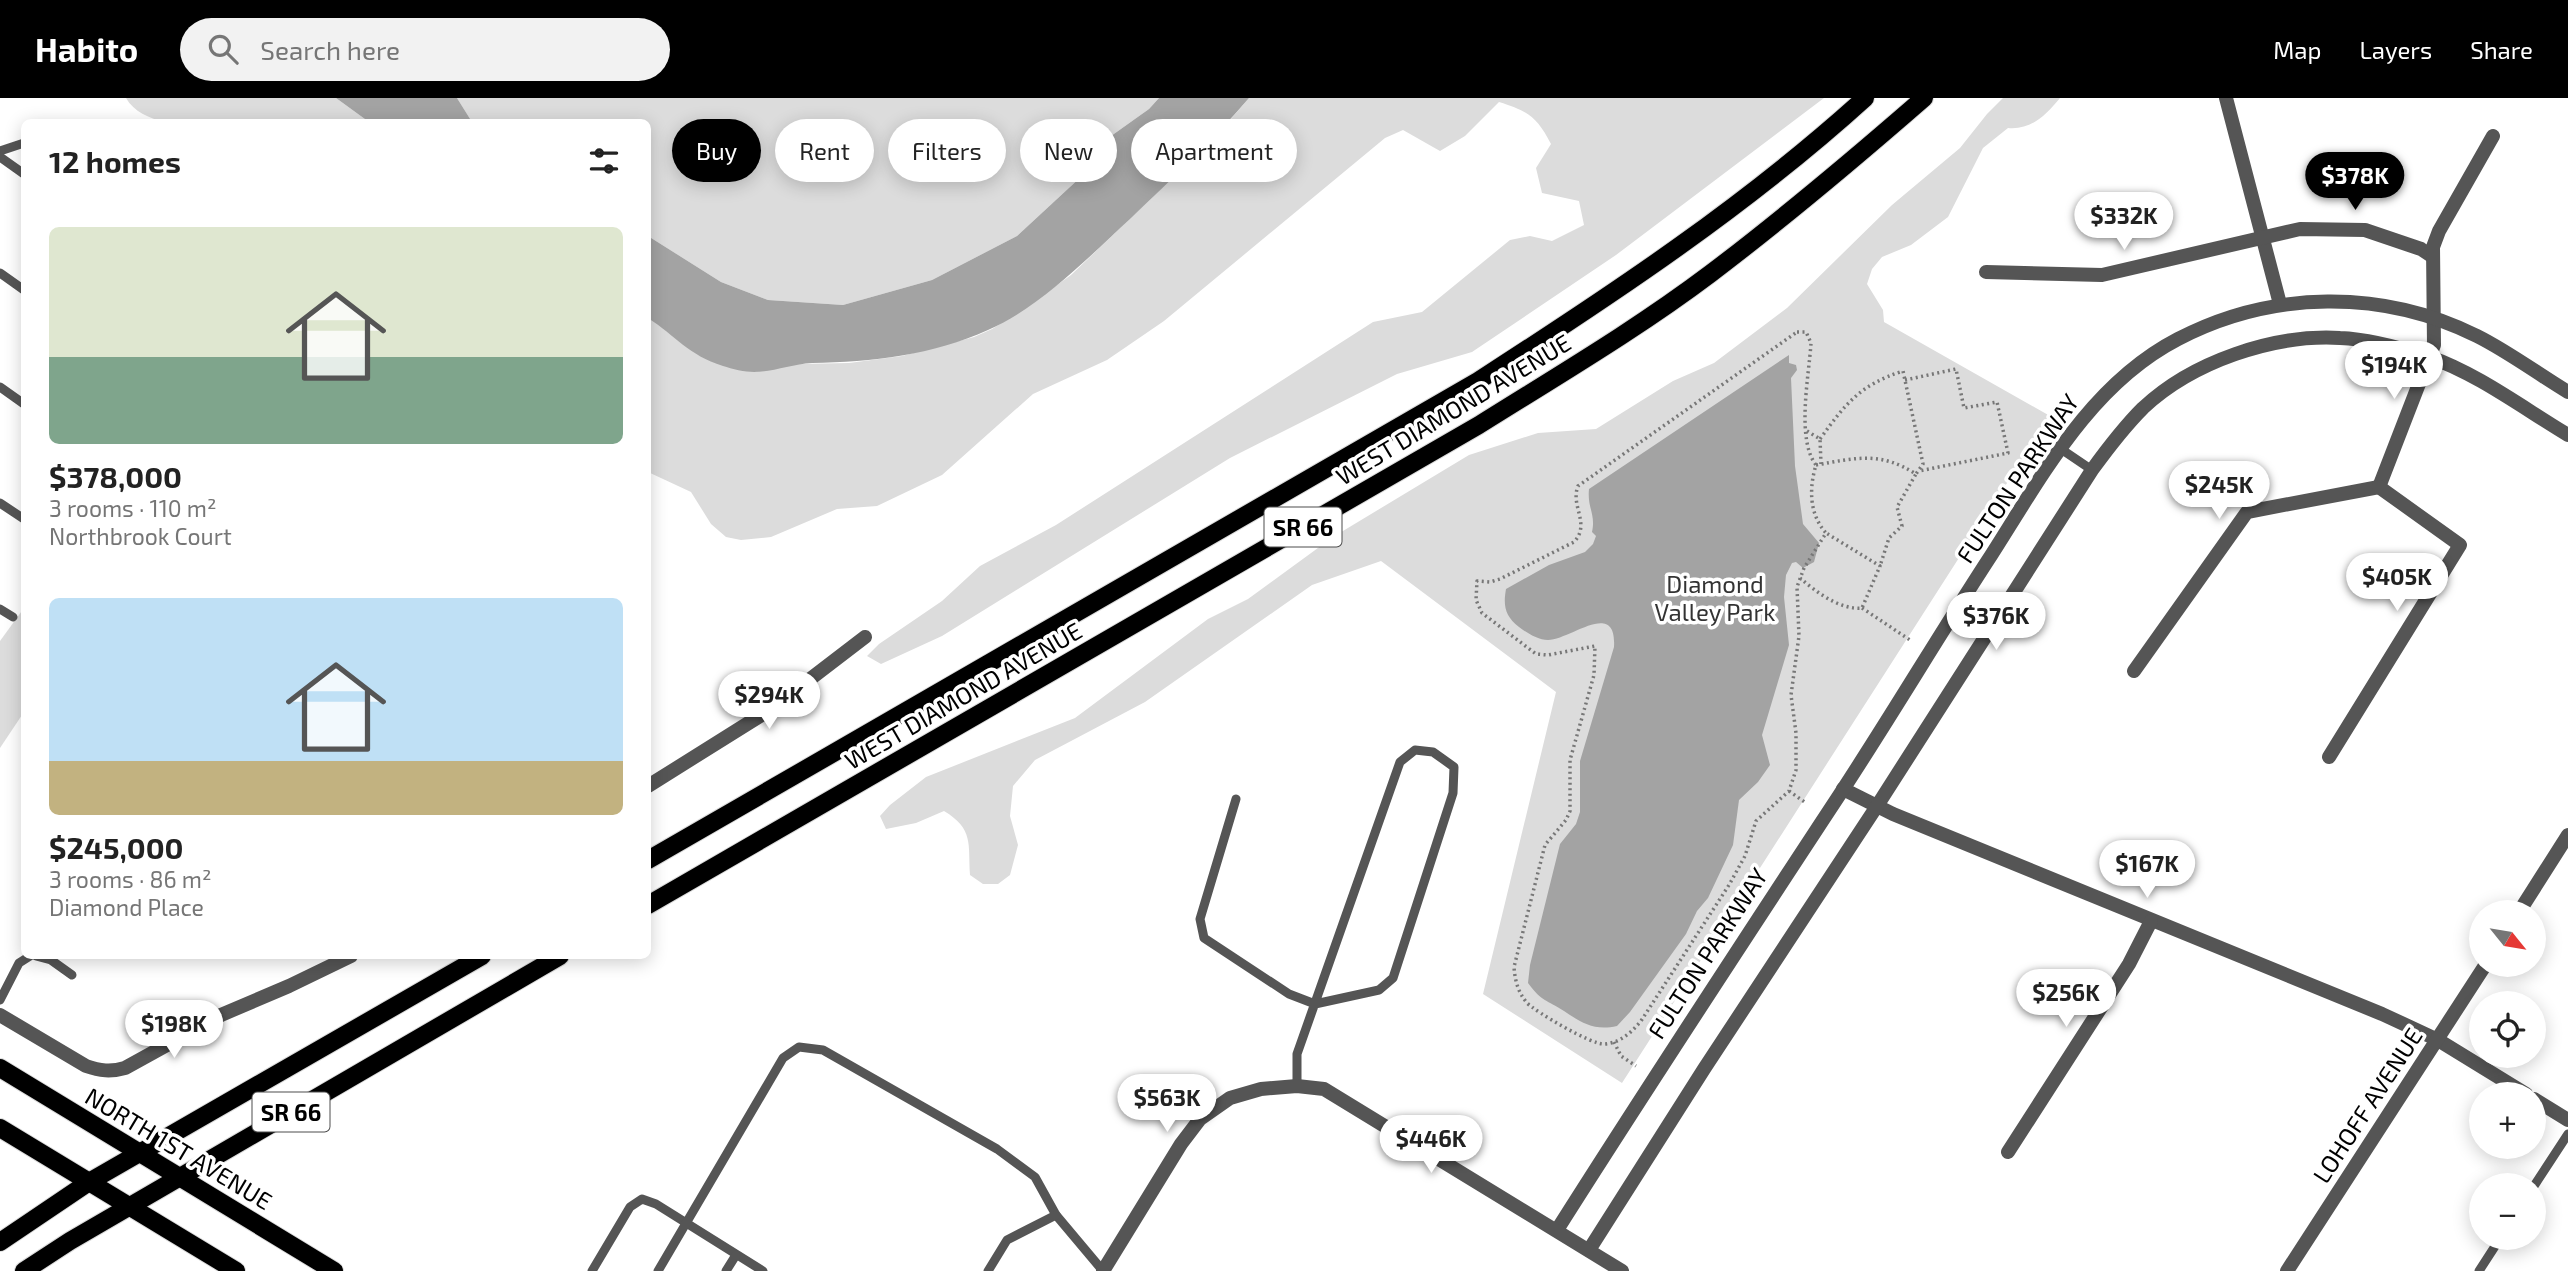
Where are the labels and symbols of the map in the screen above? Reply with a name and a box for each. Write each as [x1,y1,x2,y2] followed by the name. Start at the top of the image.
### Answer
[2306,152,2404,212] pin: $378K
[2075,192,2173,252] pin: $332K
[1330,327,1576,491] street label: WEST DIAMOND AVENUE
[2345,342,2443,401] pin: $194K
[1950,388,2084,568] street label: FULTON PARKWAY
[2170,462,2268,521] pin: $245K
[1264,508,1342,546] road number: SR 66
[2348,554,2446,613] pin: $405K
[1655,569,1775,626] park label: Diamond Valley Park
[1947,592,2045,652] pin: $376K
[839,615,1087,775] street label: WEST DIAMOND AVENUE
[720,672,818,731] pin: $294K
[2098,840,2196,900] pin: $167K
[1641,862,1773,1044] street label: FULTON PARKWAY
[2469,900,2546,976] north arrow
[2017,970,2115,1029] pin: $256K
[125,1000,223,1060] pin: $198K
[2306,1022,2428,1188] street label: LOHOFF AVENUE
[1118,1074,1216,1134] pin: $563K
[80,1081,278,1215] street label: NORTH 1ST AVENUE
[252,1093,330,1132] road number: SR 66
[1382,1116,1480,1175] pin: $446K

